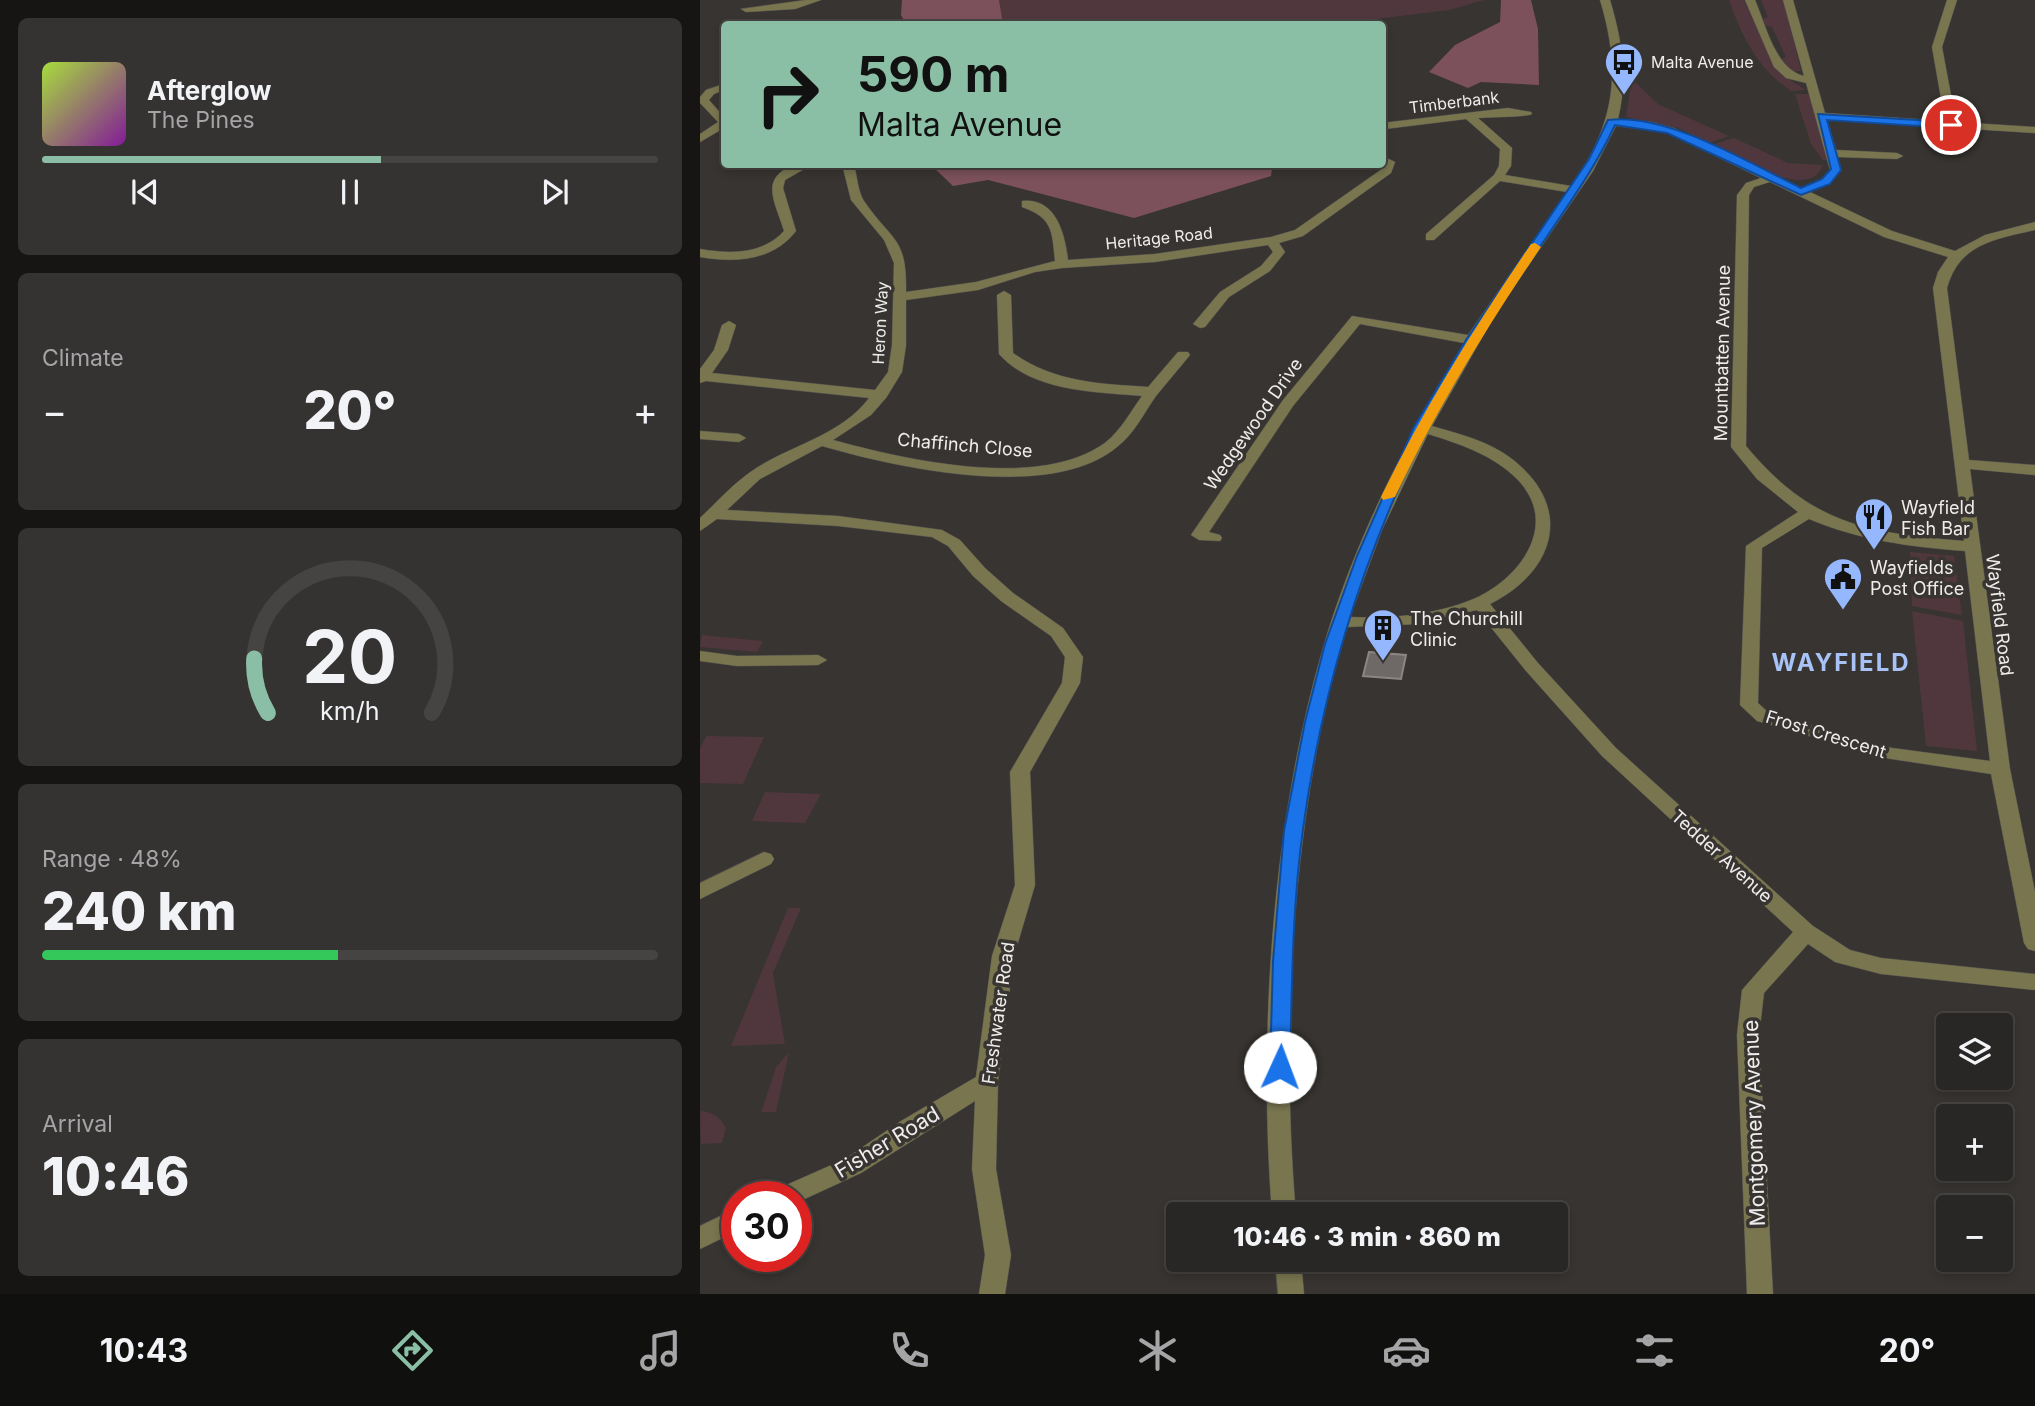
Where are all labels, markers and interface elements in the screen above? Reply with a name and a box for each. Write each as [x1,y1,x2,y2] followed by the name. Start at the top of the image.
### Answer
[1603,41,1645,96] bus stop icon: Malta Avenue
[857,45,1010,104] text: 590 m
[742,49,833,140] icon: right
[1651,52,1754,72] place label: Malta Avenue
[147,75,271,106] text: Afterglow
[1408,87,1500,117] street label: Timberbank
[1921,95,1981,155] pin
[857,105,1062,144] text: Malta Avenue
[147,106,255,134] text: The Pines
[1932,106,1970,144] icon: arrive
[126,173,164,211] icon: previous
[331,173,369,211] icon: pause
[536,173,574,211] icon: next
[1104,222,1214,254] street label: Heritage Road
[1710,265,1734,441] street label: Mountbatten Avenue
[868,281,892,365] street label: Heron Way
[42,344,124,372] text: Climate
[1200,354,1306,494] street label: Wedgewood Drive
[303,379,397,442] text: 20°
[42,388,67,434] text: −
[633,388,658,434] text: +
[896,429,1034,461] street label: Chaffinch Close
[1853,496,1895,551] restaurant icon: Wayfield Fish Bar
[1901,497,1975,539] place label: Wayfield Fish Bar
[1982,553,2018,677] street label: Wayfield Road
[1822,556,1864,611] public building icon: Wayfields Post Office
[1870,557,1964,599] place label: Wayfields Post Office
[1362,607,1404,662] building icon: The Churchill Clinic
[1410,608,1523,650] place label: The Churchill Clinic
[303,612,397,701] text: 20
[1771,648,1911,677] district label: WAYFIELD
[320,696,380,726] text: km/h
[1763,706,1889,762] street label: Frost Crescent
[1667,805,1777,907] street label: Tedder Avenue
[42,845,182,873] text: Range · 48%
[42,880,237,943] text: 240 km
[978,940,1018,1086] street label: Freshwater Road
[1936,1013,2013,1272] map controls
[1936,1013,2013,1090] button: layers
[1738,1019,1770,1227] street label: Montgomery Avenue
[1243,1030,1317,1104] position arrow
[830,1101,944,1183] street label: Fisher Road
[1936,1104,2013,1181] button: +
[42,1110,113,1138] text: Arrival
[42,1145,189,1208] text: 10:46
[721,1181,812,1272] speed limit sign: 30
[1936,1195,2013,1272] button: −
[1233,1221,1501,1252] text: 10:46 · 3 min · 860 m
[388,1326,437,1375] icon: directions
[636,1326,685,1375] icon: music
[885,1326,934,1375] icon: phone
[1133,1326,1182,1375] icon: climate
[1382,1326,1431,1375] icon: car
[1630,1326,1679,1375] icon: filters
[100,1331,188,1370] text: 10:43
[1879,1331,1935,1370] text: 20°

